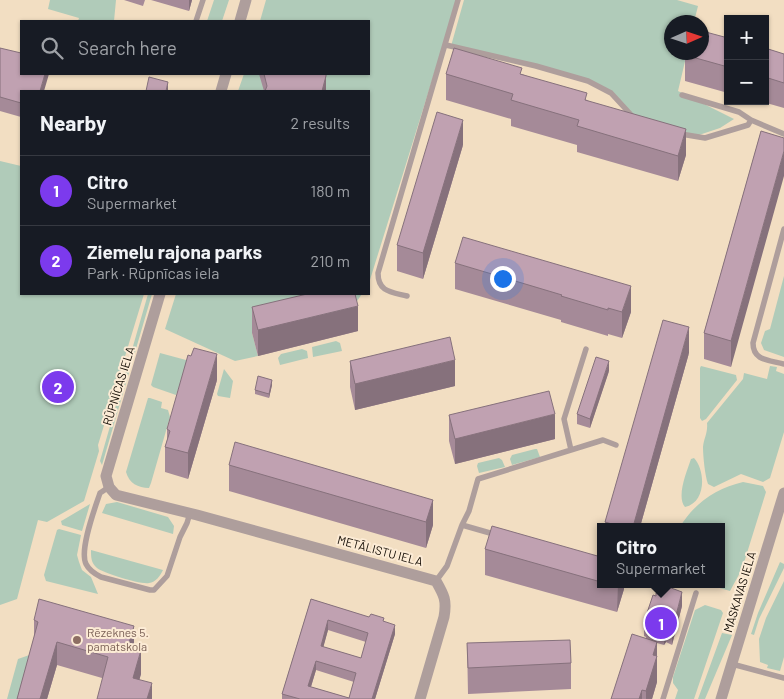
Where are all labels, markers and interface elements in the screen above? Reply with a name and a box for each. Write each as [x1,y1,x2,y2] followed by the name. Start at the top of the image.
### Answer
[664,15,709,60] north arrow
[724,15,769,105] map controls
[724,15,769,60] button: +
[20,20,370,75] search box
[38,34,66,62] icon: search
[78,36,177,59] text: Search here
[724,60,769,105] button: −
[40,110,106,135] text: Nearby
[291,113,350,132] text: 2 results
[87,170,128,193] text: Citro
[53,181,59,200] text: 1
[311,181,350,200] text: 180 m
[87,193,177,212] text: Supermarket
[87,240,262,263] text: Ziemeļu rajona parks
[52,251,60,270] text: 2
[311,251,350,270] text: 210 m
[87,263,219,282] text: Park · Rūpnīcas iela
[490,266,516,292] your location
[99,344,137,427] street label: RŪPNĪCAS IELA
[42,368,74,406] pin: 2
[597,523,725,588] popup
[336,532,425,568] street label: METĀLISTU IELA
[616,535,657,558] text: Citro
[720,549,758,634] street label: MASKAVAS IELA
[616,558,706,577] text: Supermarket
[645,604,677,642] pin: 1
[87,625,149,653] place label: Rēzeknes 5. pamatskola
[71,634,83,646] marker: Rēzeknes 5. pamatskola

